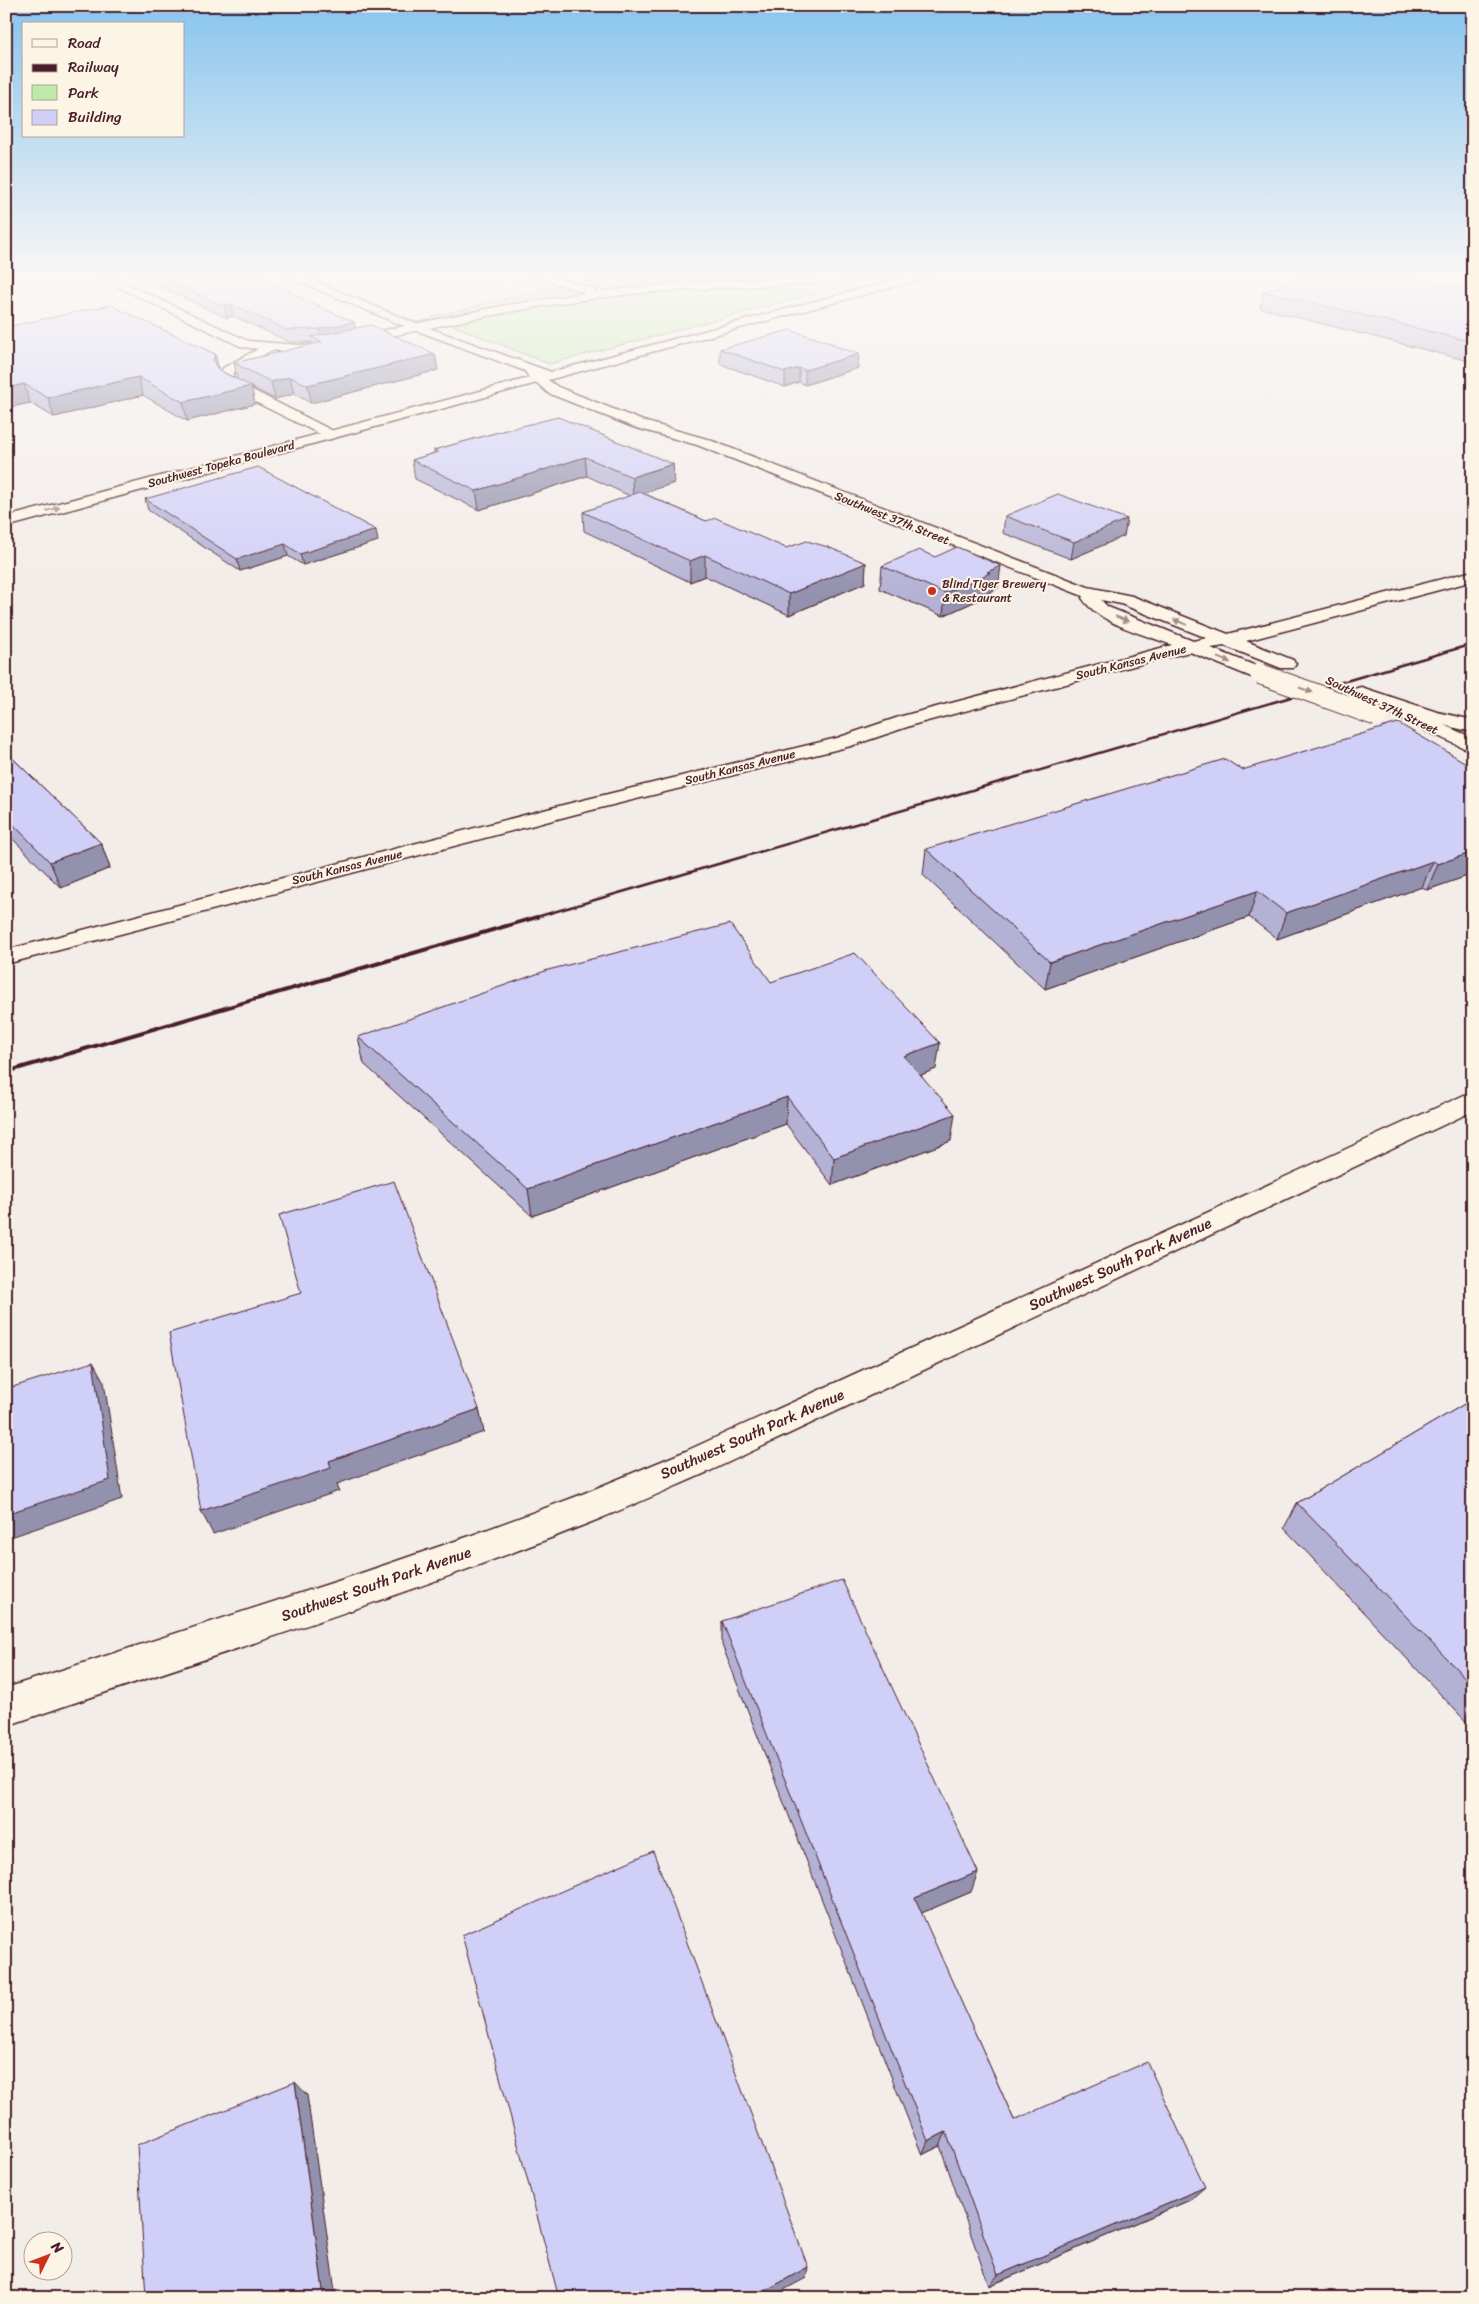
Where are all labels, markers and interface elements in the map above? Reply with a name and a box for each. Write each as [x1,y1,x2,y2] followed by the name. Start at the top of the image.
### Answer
[22,22,185,138] legend
[68,30,101,56] text: Road
[68,54,119,80] text: Railway
[68,80,99,106] text: Park
[68,104,122,130] text: Building
[145,434,298,494] street label: Southwest Topeka Boulevard
[831,485,953,551] street label: Southwest 37th Street
[46,505,61,513] one-way arrow
[942,573,1047,609] place label: Blind Tiger Brewery & Restaurant
[926,585,938,597] marker: Blind Tiger Brewery & Restaurant
[1115,616,1129,624] one-way arrow
[1173,617,1188,625] one-way arrow
[1073,638,1189,686] street label: South Kansas Avenue
[1217,657,1232,665] one-way arrow
[1322,669,1442,741] street label: Southwest 37th Street
[1299,686,1314,694] one-way arrow
[682,743,798,791] street label: South Kansas Avenue
[289,843,405,891] street label: South Kansas Avenue
[1024,1210,1216,1318] street label: Southwest South Park Avenue
[656,1382,848,1486] street label: Southwest South Park Avenue
[277,1539,475,1629] street label: Southwest South Park Avenue
[22,2232,72,2282] north arrow
[44,2235,70,2260] text: N

